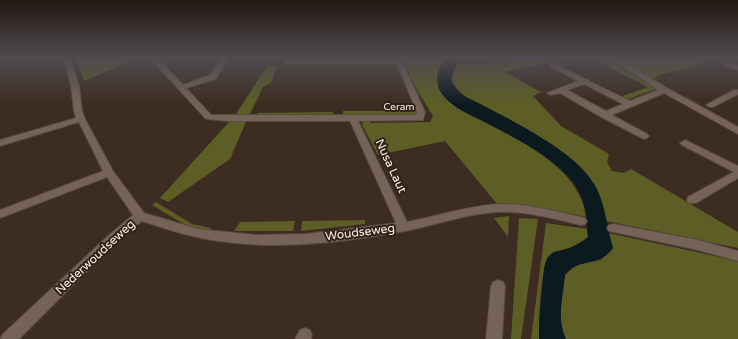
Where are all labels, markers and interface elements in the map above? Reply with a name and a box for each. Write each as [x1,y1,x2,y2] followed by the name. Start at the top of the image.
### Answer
[383,101,415,113] street label: Ceram
[372,137,410,196] street label: Nusa Laut
[53,217,137,297] street label: Nederwoudseweg
[324,221,396,243] street label: Woudseweg

